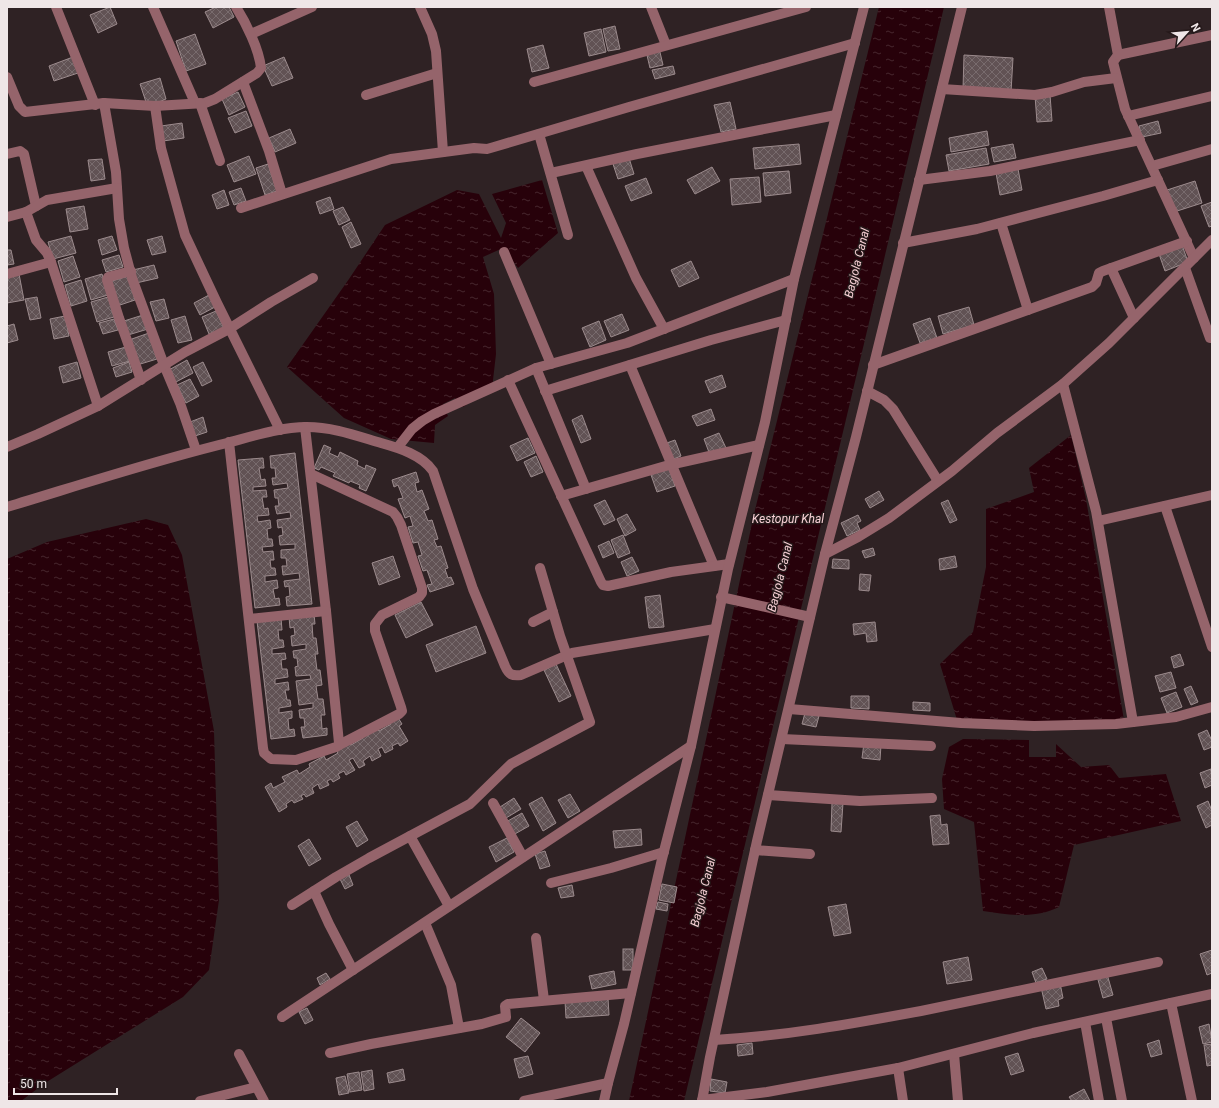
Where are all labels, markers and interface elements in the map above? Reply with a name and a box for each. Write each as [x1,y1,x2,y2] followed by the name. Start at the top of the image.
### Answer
[1167,12,1207,52] north arrow
[1188,21,1203,34] text: N
[842,227,872,299] water label: Bagjola Canal
[752,512,824,526] water label: Kestopur Khal
[765,541,795,613] water label: Bagjola Canal
[688,856,718,928] water label: Bagjola Canal
[14,1070,117,1096] scale bar
[20,1077,47,1091] text: 50 m

